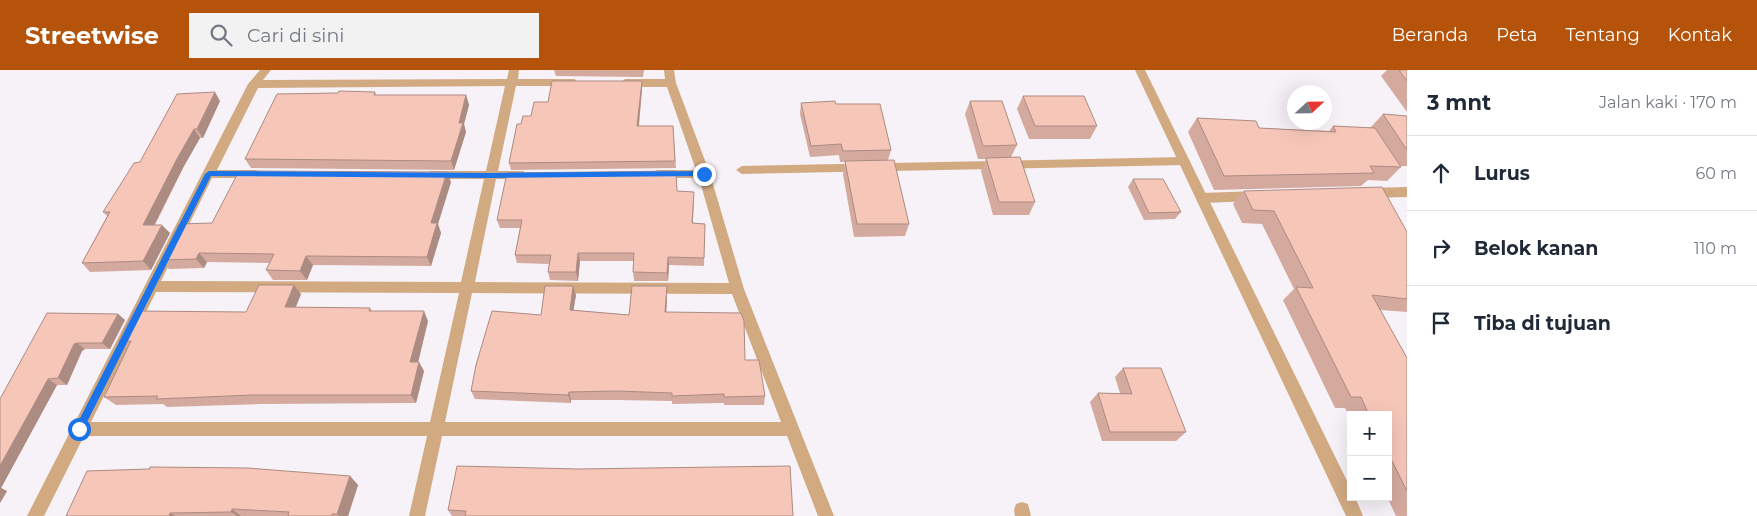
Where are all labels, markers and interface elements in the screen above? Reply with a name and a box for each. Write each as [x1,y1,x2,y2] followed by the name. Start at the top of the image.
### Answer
[189,13,539,58] search box
[25,21,159,50] text: Streetwise
[207,21,235,49] icon: search
[247,24,344,47] text: Cari di sini
[1392,24,1468,46] text: Beranda
[1496,24,1537,46] text: Peta
[1565,24,1640,46] text: Tentang
[1668,24,1732,46] text: Kontak
[1287,85,1332,130] north arrow
[1427,90,1491,115] text: 3 mnt
[1599,93,1737,112] text: Jalan kaki · 170 m
[1427,159,1455,187] icon: ahead
[1474,162,1530,185] text: Lurus
[693,163,716,186] route end
[1695,164,1737,183] text: 60 m
[1427,234,1455,262] icon: right
[1474,237,1598,260] text: Belok kanan
[1694,239,1737,258] text: 110 m
[1427,309,1455,337] icon: arrive
[1474,312,1611,335] text: Tiba di tujuan
[1347,411,1392,501] map controls
[1347,411,1392,456] button: +
[68,418,91,441] route start
[1347,456,1392,501] button: −

